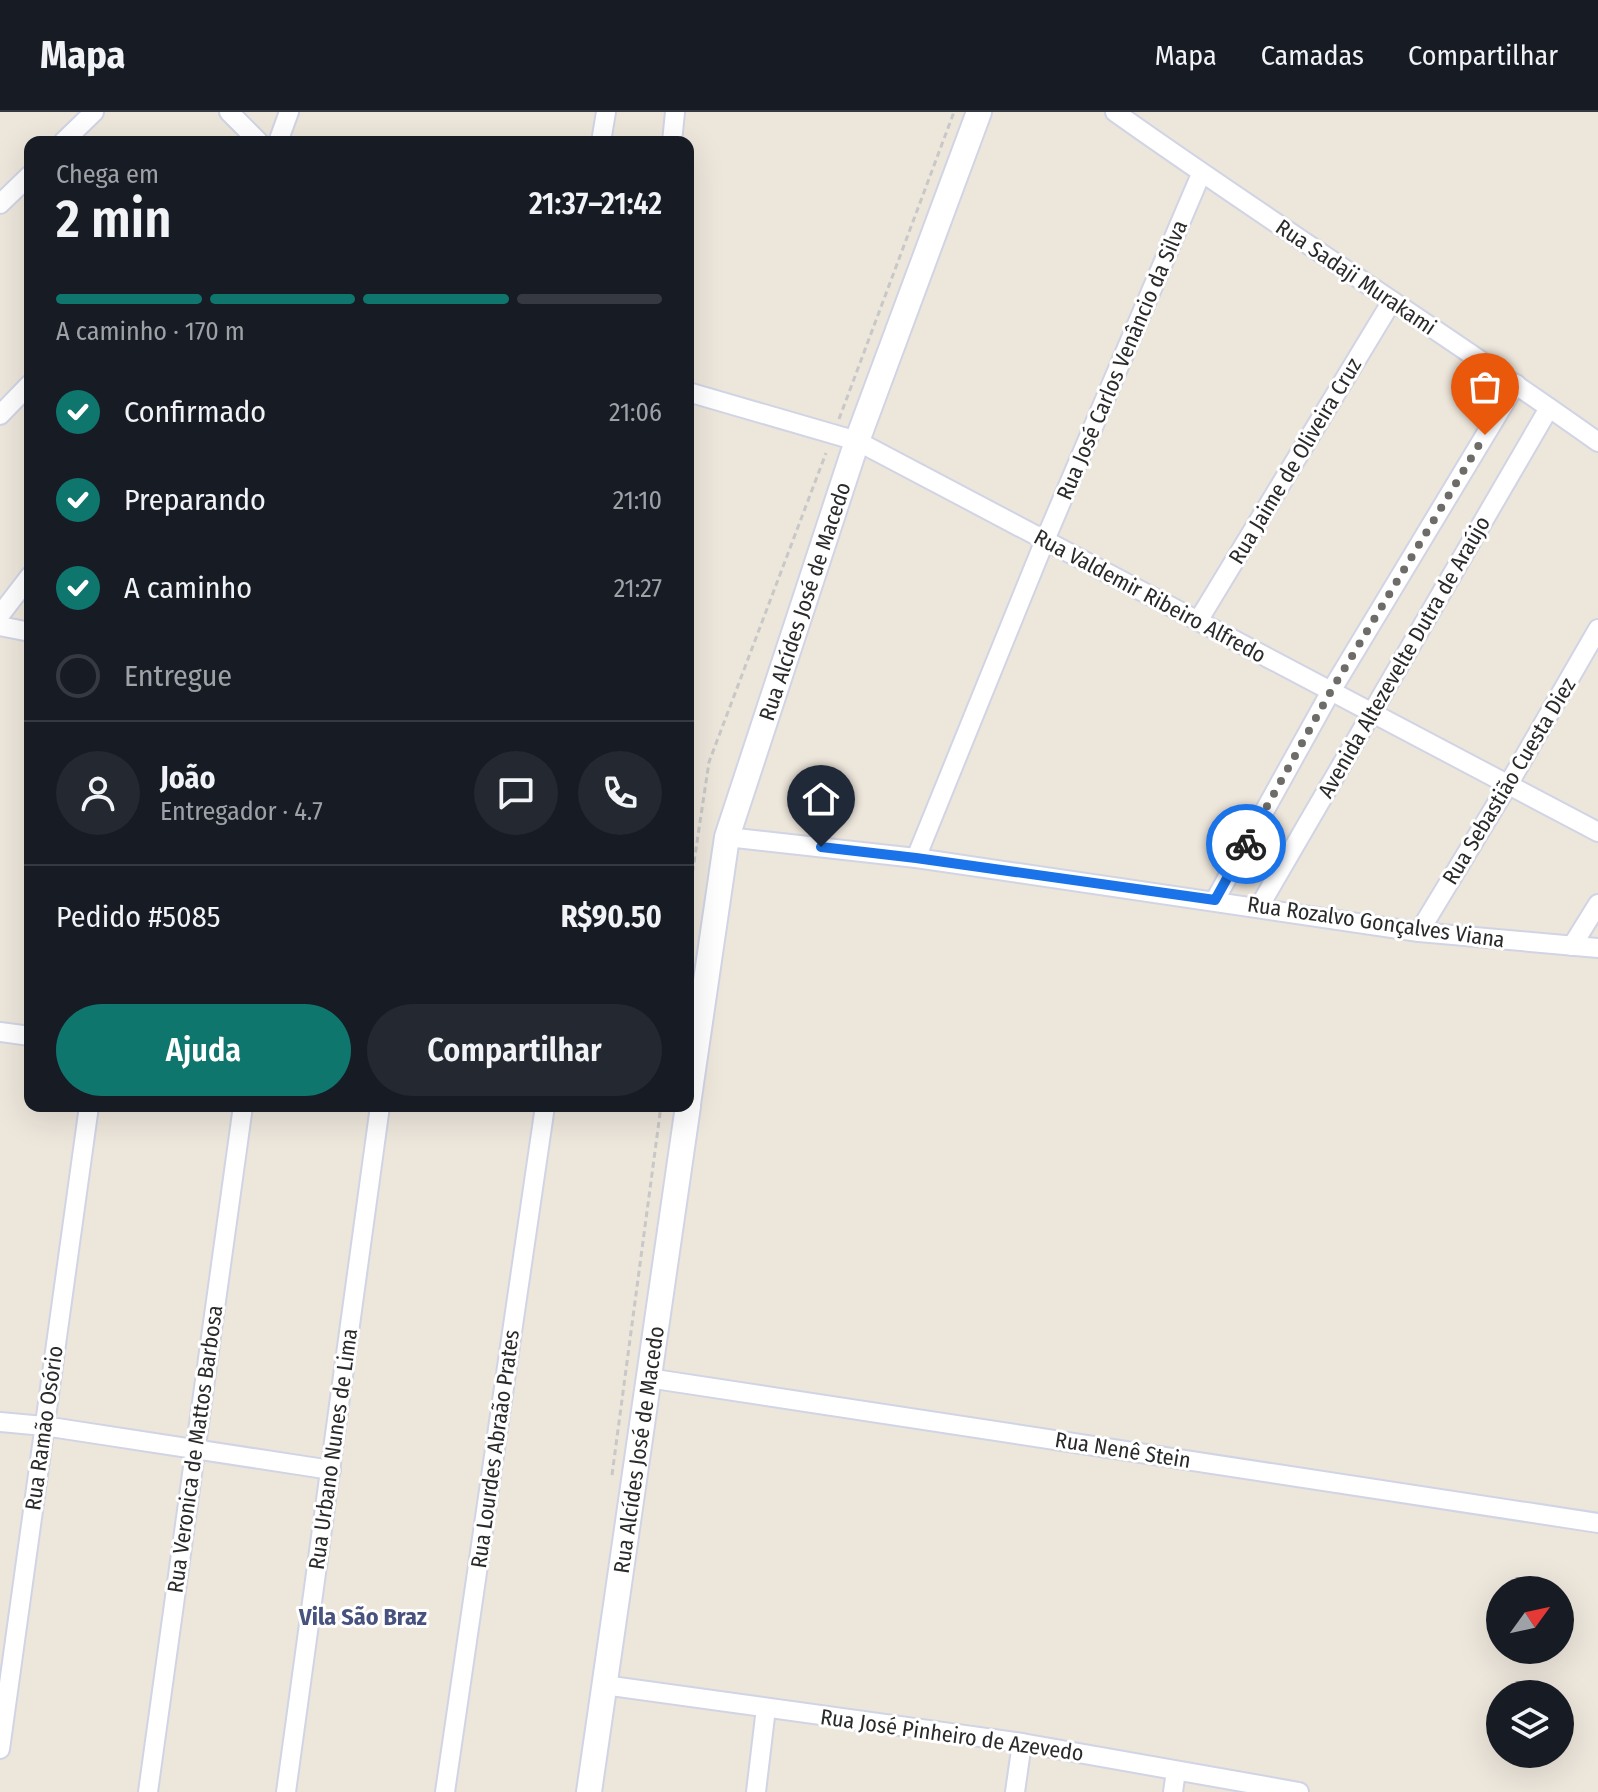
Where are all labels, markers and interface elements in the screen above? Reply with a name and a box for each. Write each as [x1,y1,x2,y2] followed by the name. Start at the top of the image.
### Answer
[40,32,125,78] text: Mapa
[1155,39,1217,72] text: Mapa
[1261,39,1364,72] text: Camadas
[1408,39,1558,72] text: Compartilhar
[56,159,159,190] text: Chega em
[529,186,662,222] text: 21:37–21:42
[56,188,172,251] text: 2 min
[1271,213,1441,341] street label: Rua Sadaji Murakami
[1051,216,1193,504] street label: Rua José Carlos Venâncio da Silva
[56,316,245,347] text: A caminho · 170 m
[1223,353,1367,569] street label: Rua Jaime de Oliveira Cruz
[1451,353,1519,435] pin
[1463,365,1507,409] icon: bag
[56,390,100,434] icon: check
[124,394,266,430] text: Confirmado
[609,397,662,428] text: 21:06
[56,478,100,522] icon: check
[753,478,856,724] street label: Rua Alcídes José de Macedo
[124,482,266,518] text: Preparando
[613,485,662,516] text: 21:10
[1312,511,1496,803] street label: Avenida Altezevelte Dutra de Araújo
[1029,523,1271,669] street label: Rua Valdemir Ribeiro Alfredo
[56,566,100,610] icon: check
[124,570,252,606] text: A caminho
[614,573,662,604] text: 21:27
[124,658,232,694] text: Entregue
[1437,673,1582,889] street label: Rua Sebastião Cuesta Diez
[56,751,140,835] button: person
[474,751,558,835] button: chat
[578,751,662,835] button: phone
[160,760,215,796] text: João
[787,765,855,847] pin
[799,777,843,821] icon: home
[160,796,323,827] text: Entregador · 4.7
[1206,804,1286,884] courier
[1224,822,1268,866] icon: bike
[1246,891,1506,953] street label: Rua Rozalvo Gonçalves Viana
[56,899,221,935] text: Pedido #5085
[561,899,662,935] text: R$90.50
[56,1004,351,1096] button: Ajuda
[367,1004,662,1096] button: Compartilhar
[161,1303,229,1595] street label: Rua Veronica de Mattos Barbosa
[607,1324,670,1575] street label: Rua Alcídes José de Macedo
[303,1327,363,1571] street label: Rua Urbano Nunes de Lima
[465,1328,525,1570] street label: Rua Lourdes Abraão Prates
[19,1344,69,1512] street label: Rua Ramão Osório
[1053,1426,1193,1474] street label: Rua Nenê Stein
[1486,1576,1574,1664] north arrow
[1486,1576,1574,1768] map controls
[298,1603,427,1631] district label: Vila São Braz
[1486,1680,1574,1768] button: layers
[819,1703,1085,1767] street label: Rua José Pinheiro de Azevedo

